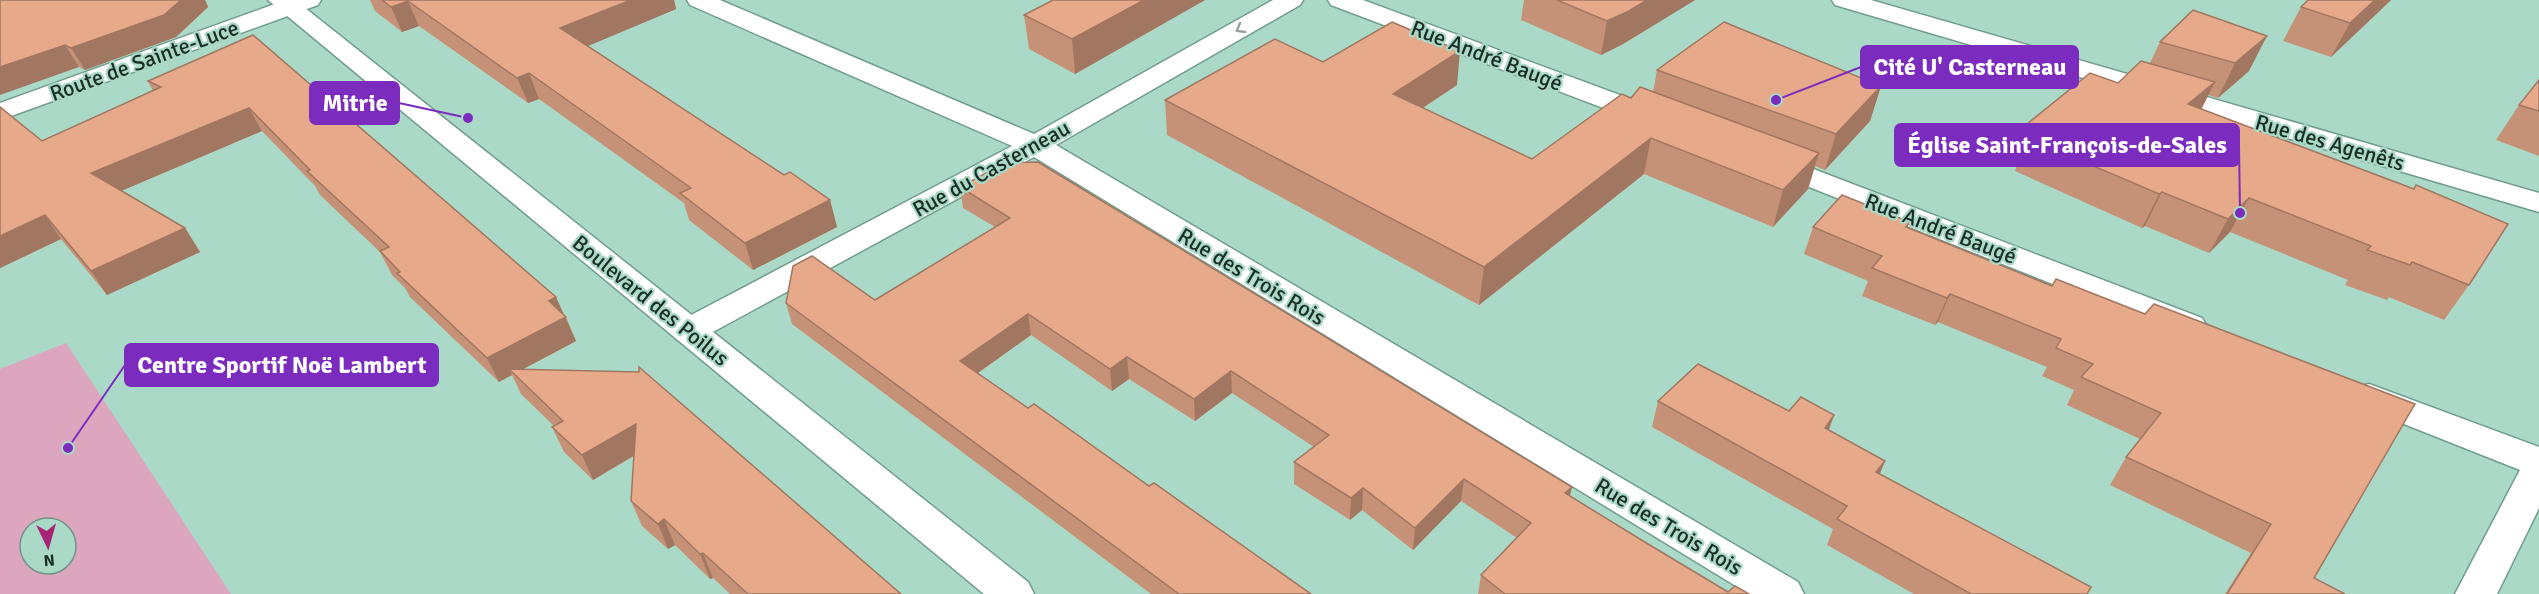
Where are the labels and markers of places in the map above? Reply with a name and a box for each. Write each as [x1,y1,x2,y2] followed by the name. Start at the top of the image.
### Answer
[1861,46,2078,88] callout: Cité U' Casterneau
[310,82,399,124] callout: Mitrie
[1895,124,2239,166] callout: Église Saint-François-de-Sales
[125,344,438,386] callout: Centre Sportif Noë Lambert

